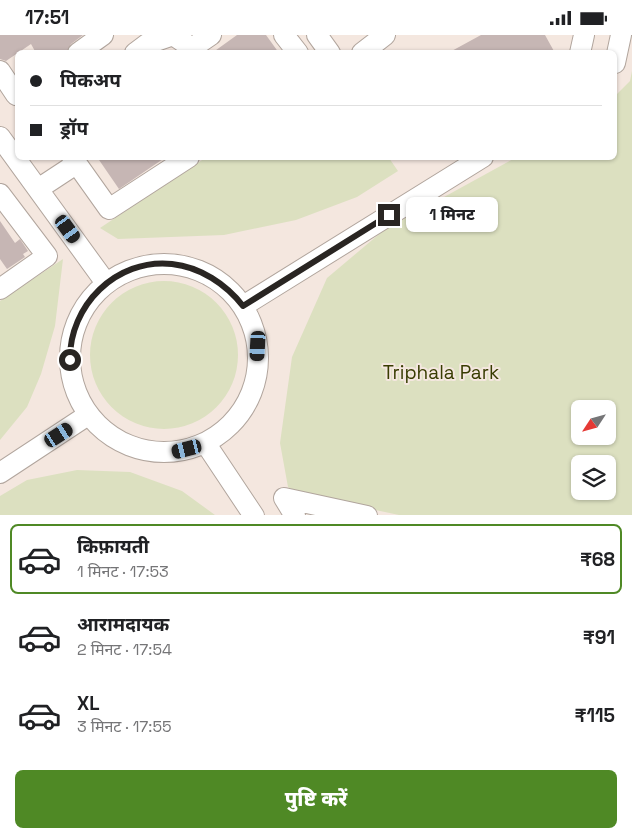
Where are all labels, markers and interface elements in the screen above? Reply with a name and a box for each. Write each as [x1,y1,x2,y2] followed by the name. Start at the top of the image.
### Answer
[25,5,69,30] text: 17:51
[60,68,121,93] text: पिकअप
[60,116,88,141] text: ड्रॉप
[406,197,499,233] callout: 1 मिनट
[378,204,400,226] route end
[429,204,475,225] text: 1 मिनट
[53,212,82,246] car
[249,331,266,361] car
[59,349,81,371] route start
[383,360,499,385] park label: Triphala Park
[571,400,616,445] north arrow
[571,400,616,500] map controls
[42,421,75,449] car
[170,438,203,460] car
[571,455,616,500] button: layers
[77,534,149,559] text: किफ़ायती
[17,537,62,582] icon: car
[580,547,615,572] text: ₹68
[77,561,169,582] text: 1 मिनट · 17:53
[77,612,169,637] text: आरामदायक
[17,615,62,660] icon: car
[583,625,615,650] text: ₹91
[77,639,172,660] text: 2 मिनट · 17:54
[77,691,100,716] text: XL
[17,693,62,738] icon: car
[575,703,615,728] text: ₹115
[77,716,172,737] text: 3 मिनट · 17:55
[15,770,617,828] button: पुष्टि करें

